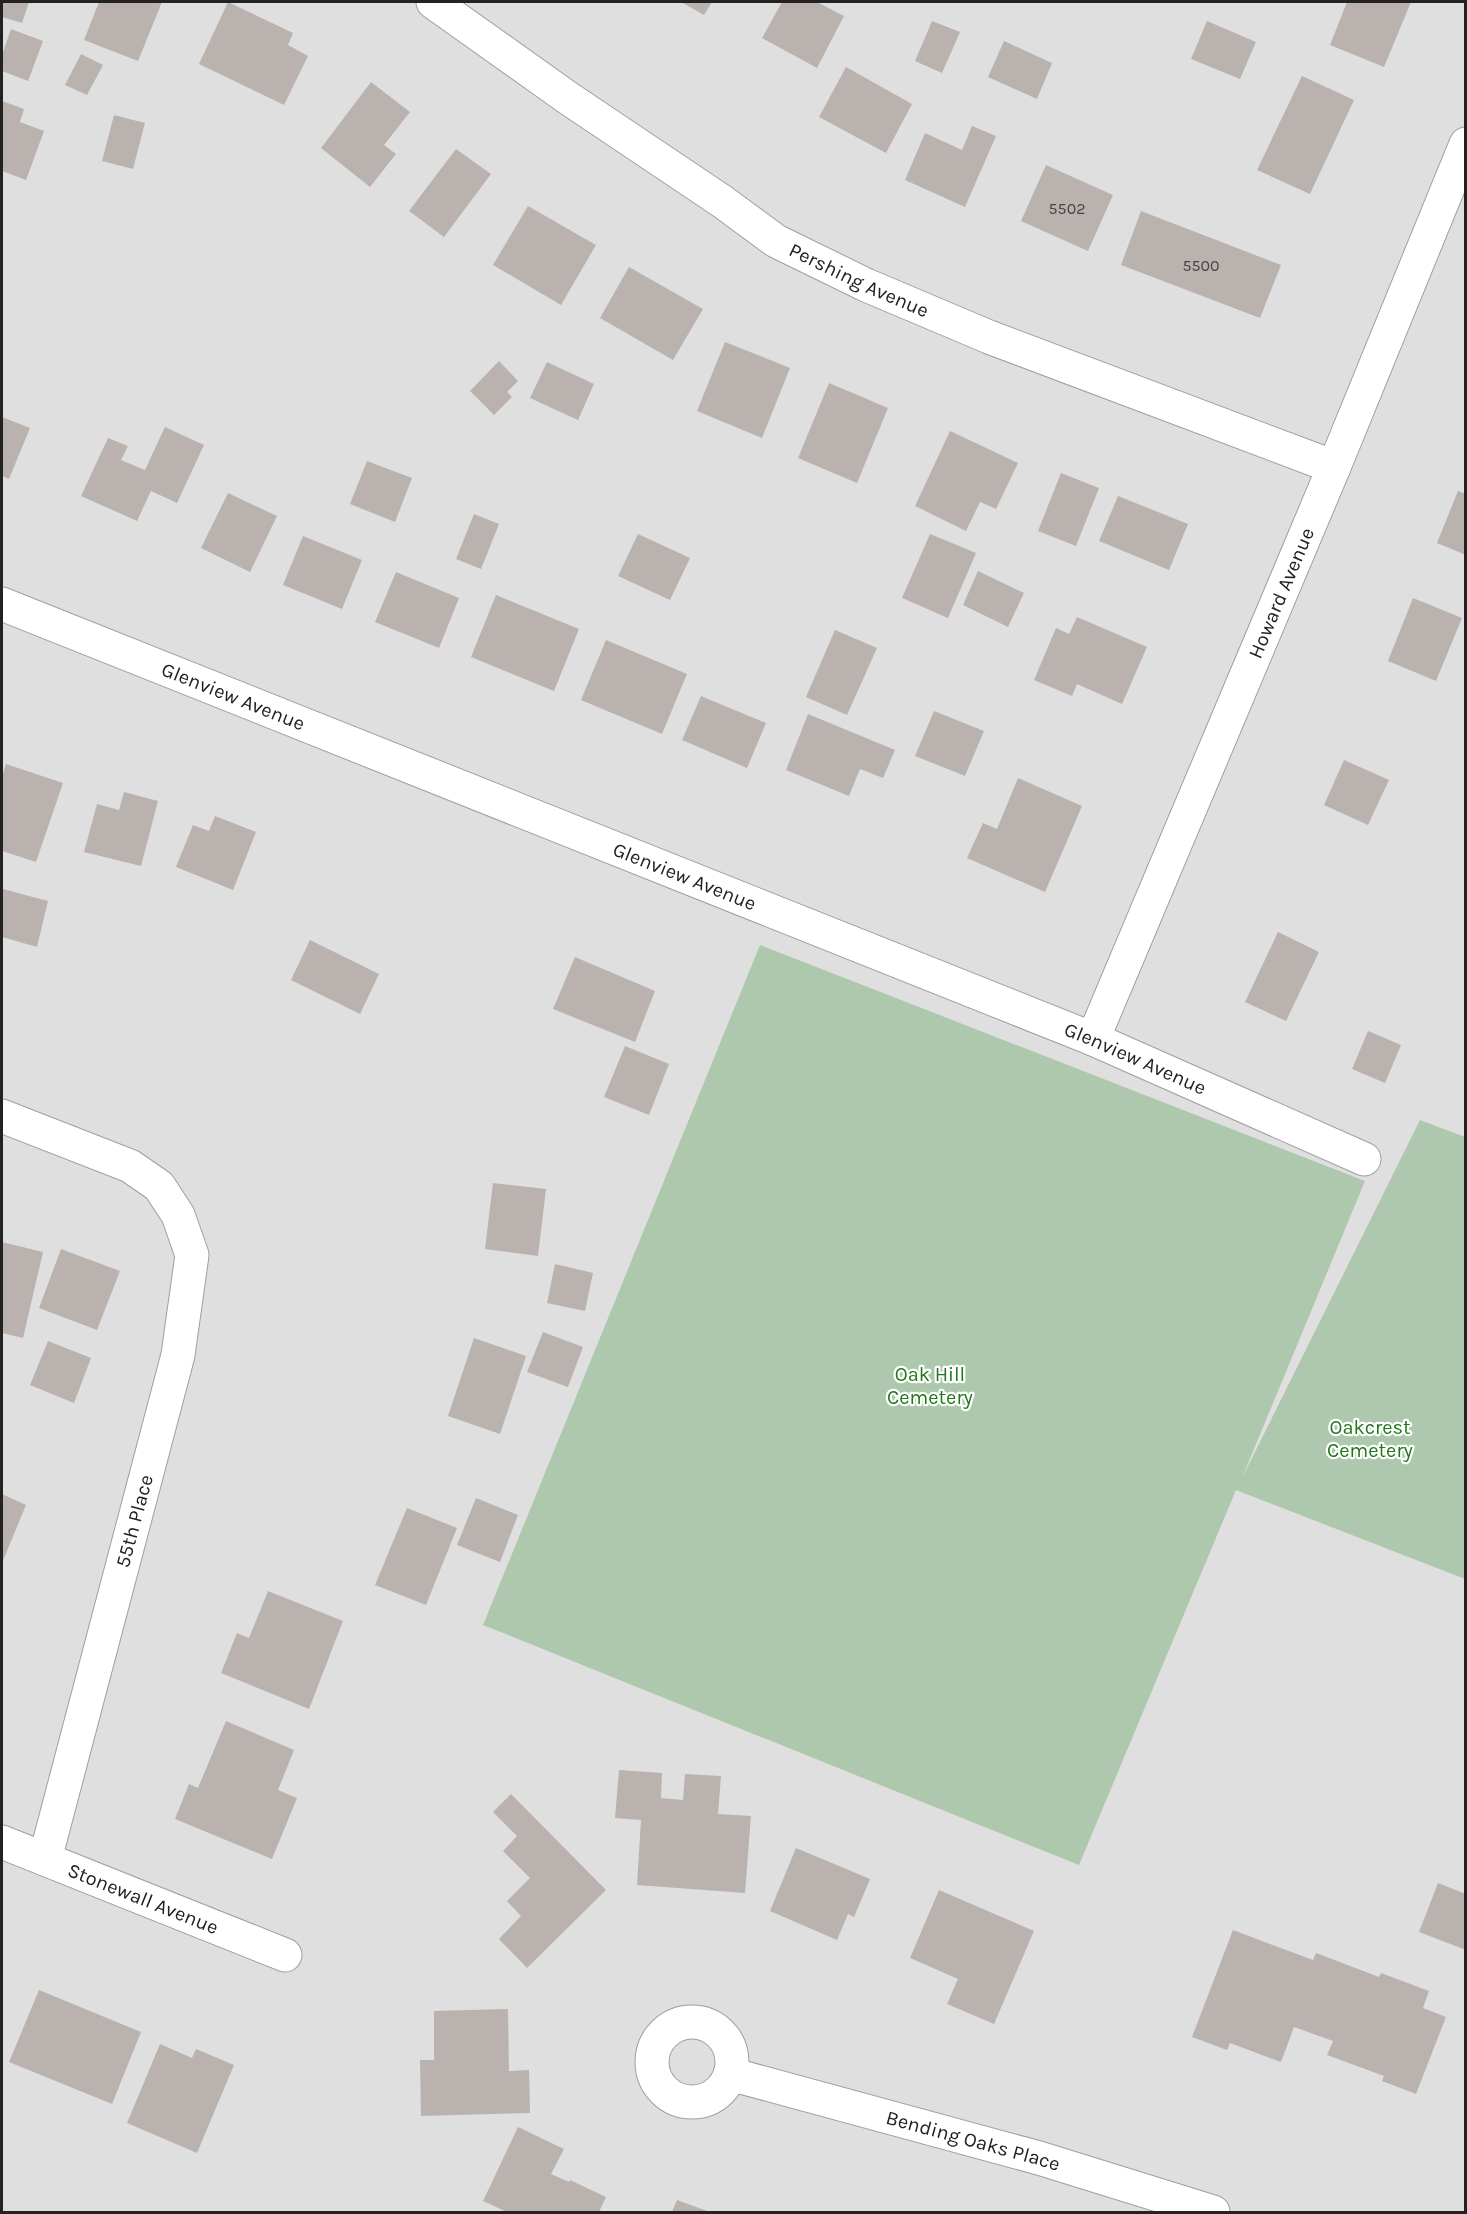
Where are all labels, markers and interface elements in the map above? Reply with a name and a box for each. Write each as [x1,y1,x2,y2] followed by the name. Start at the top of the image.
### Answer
[1049,199,1085,218] house number: 5502
[785,238,932,322] street label: Pershing Avenue
[1182,256,1220,275] house number: 5500
[1244,524,1319,662] street label: Howard Avenue
[158,658,308,736] street label: Glenview Avenue
[610,838,760,916] street label: Glenview Avenue
[1061,1018,1210,1100] street label: Glenview Avenue
[887,1363,973,1409] park label: Oak Hill Cemetery
[1327,1416,1413,1462] park label: Oakcrest Cemetery
[111,1472,158,1570] street label: 55th Place
[64,1858,222,1939] street label: Stonewall Avenue
[883,2106,1063,2176] street label: Bending Oaks Place

